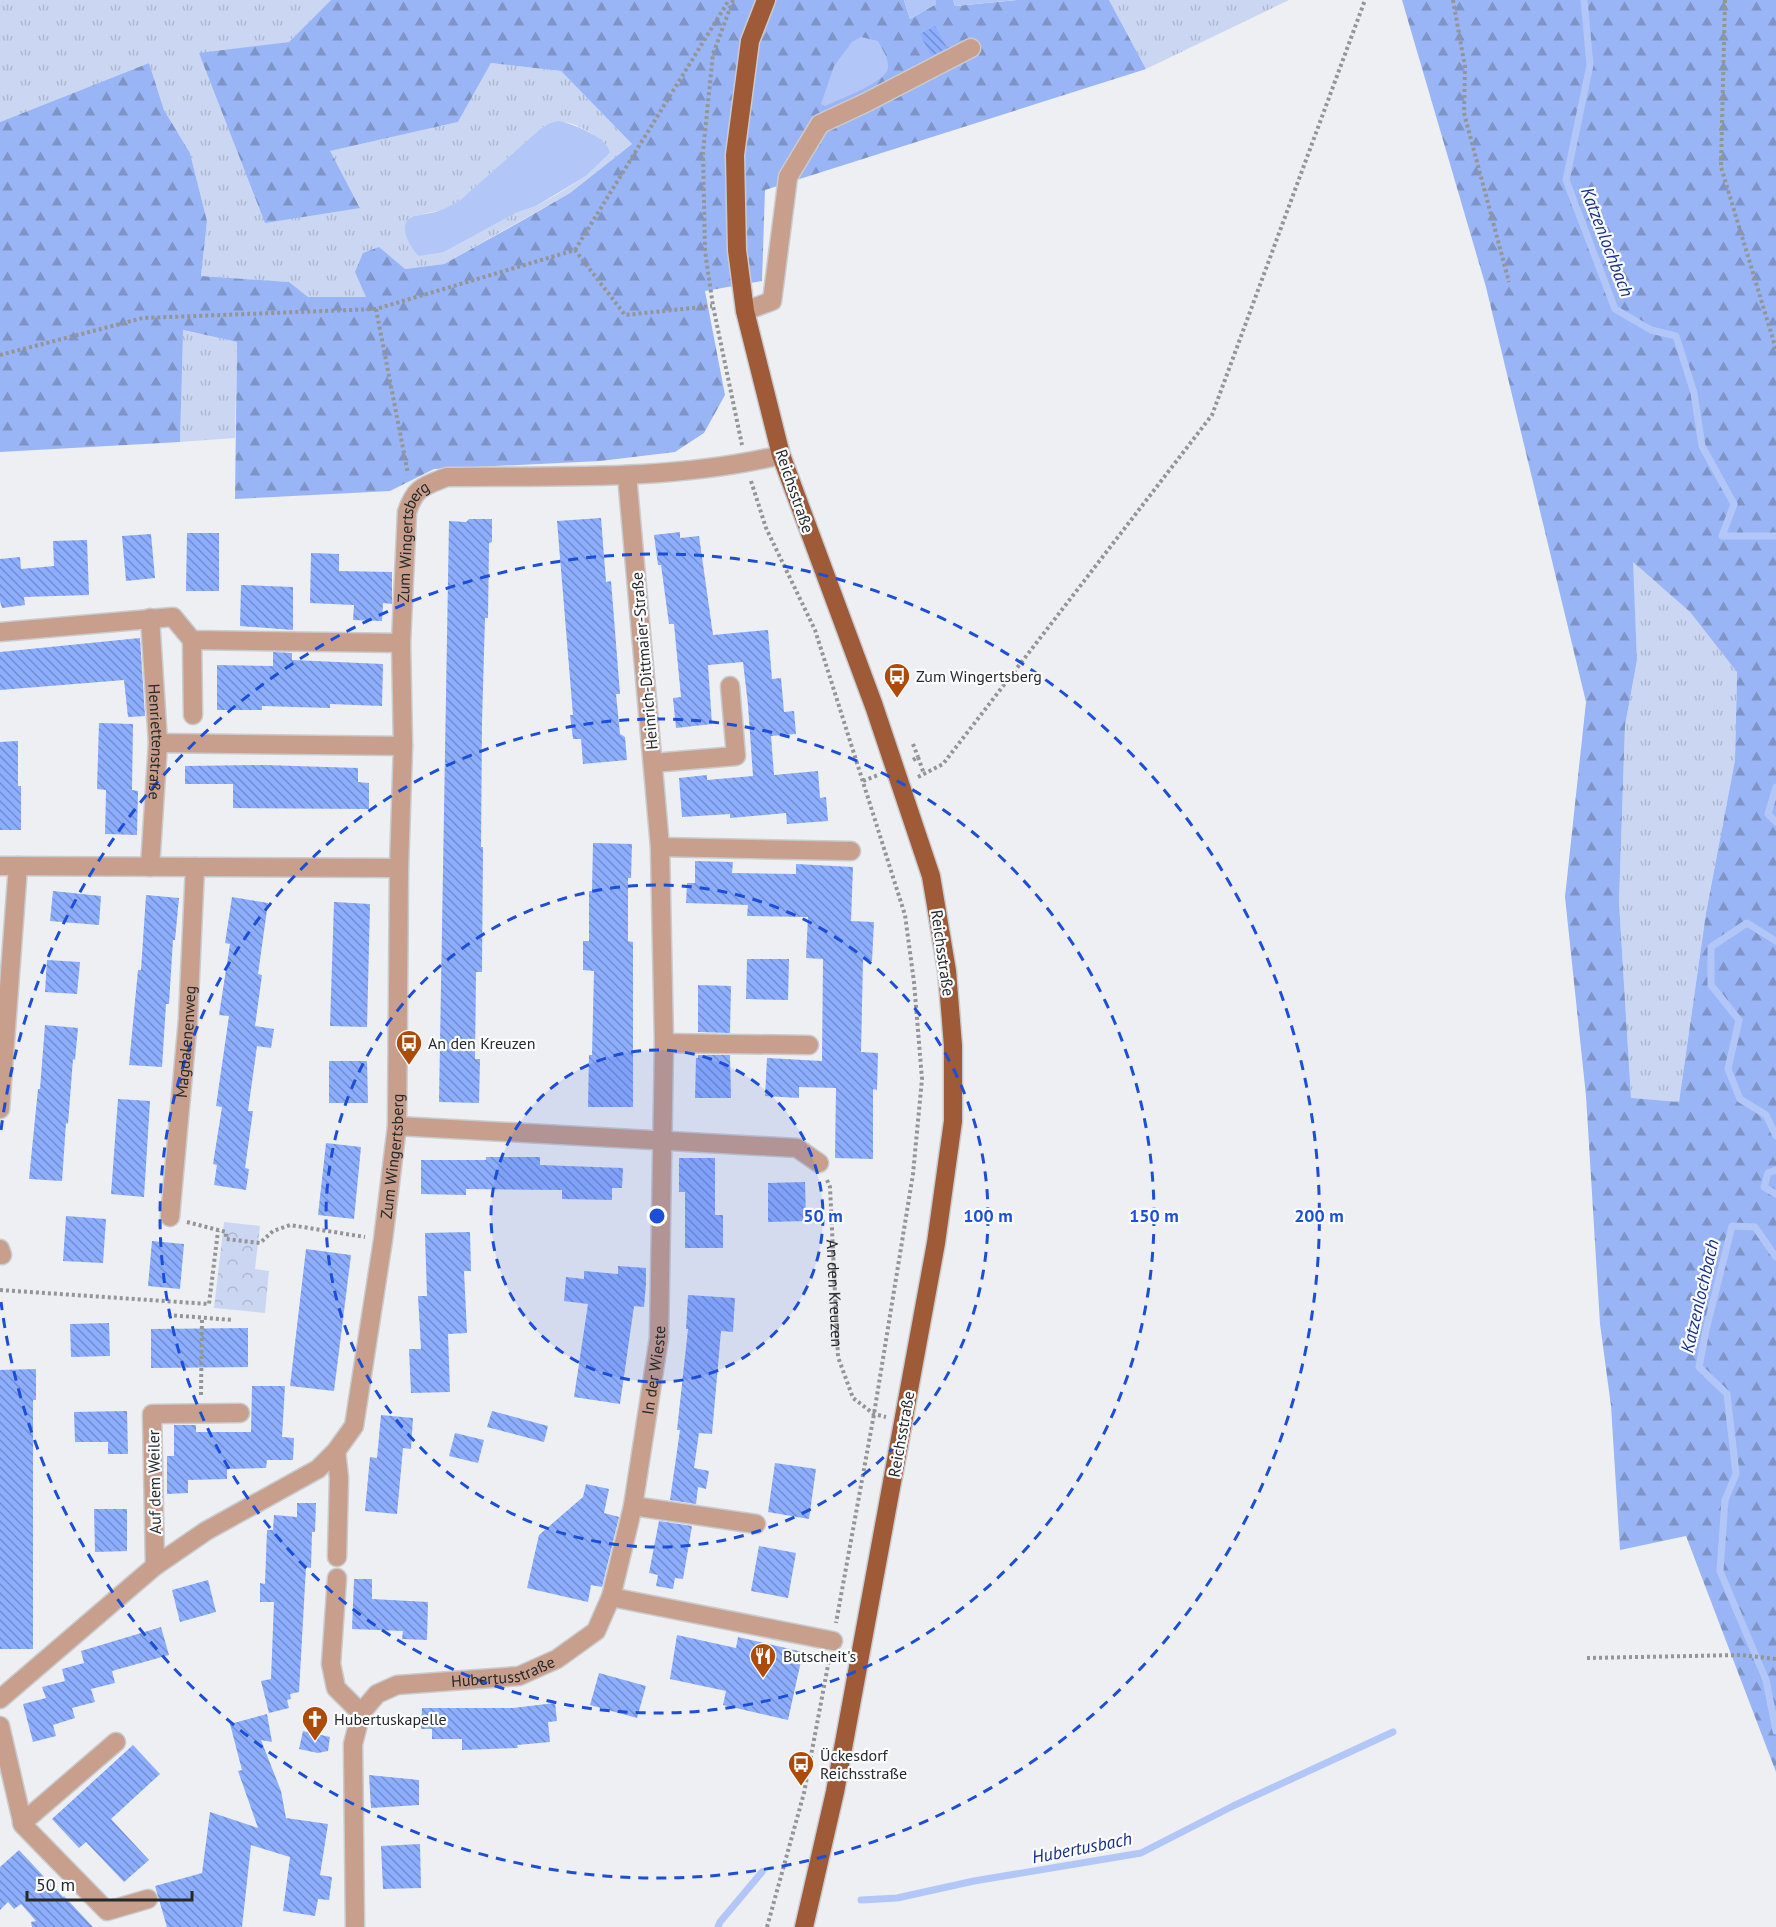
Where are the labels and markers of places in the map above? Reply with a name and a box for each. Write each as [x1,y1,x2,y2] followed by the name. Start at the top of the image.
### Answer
[882,661,912,699] bus stop icon: Zum Wingertsberg
[916,666,1042,686] place label: Zum Wingertsberg
[394,1028,424,1066] bus stop icon: An den Kreuzen
[428,1033,535,1053] place label: An den Kreuzen
[647,1206,667,1226] centre of rings
[748,1641,778,1679] restaurant icon: Butscheit's
[783,1646,856,1666] place label: Butscheit's
[300,1704,330,1742] church icon: Hubertuskapelle
[334,1709,447,1729] place label: Hubertuskapelle
[820,1745,907,1783] place label: Ückesdorf Reichsstraße
[786,1749,816,1787] bus stop icon: Ückesdorf Reichsstraße

